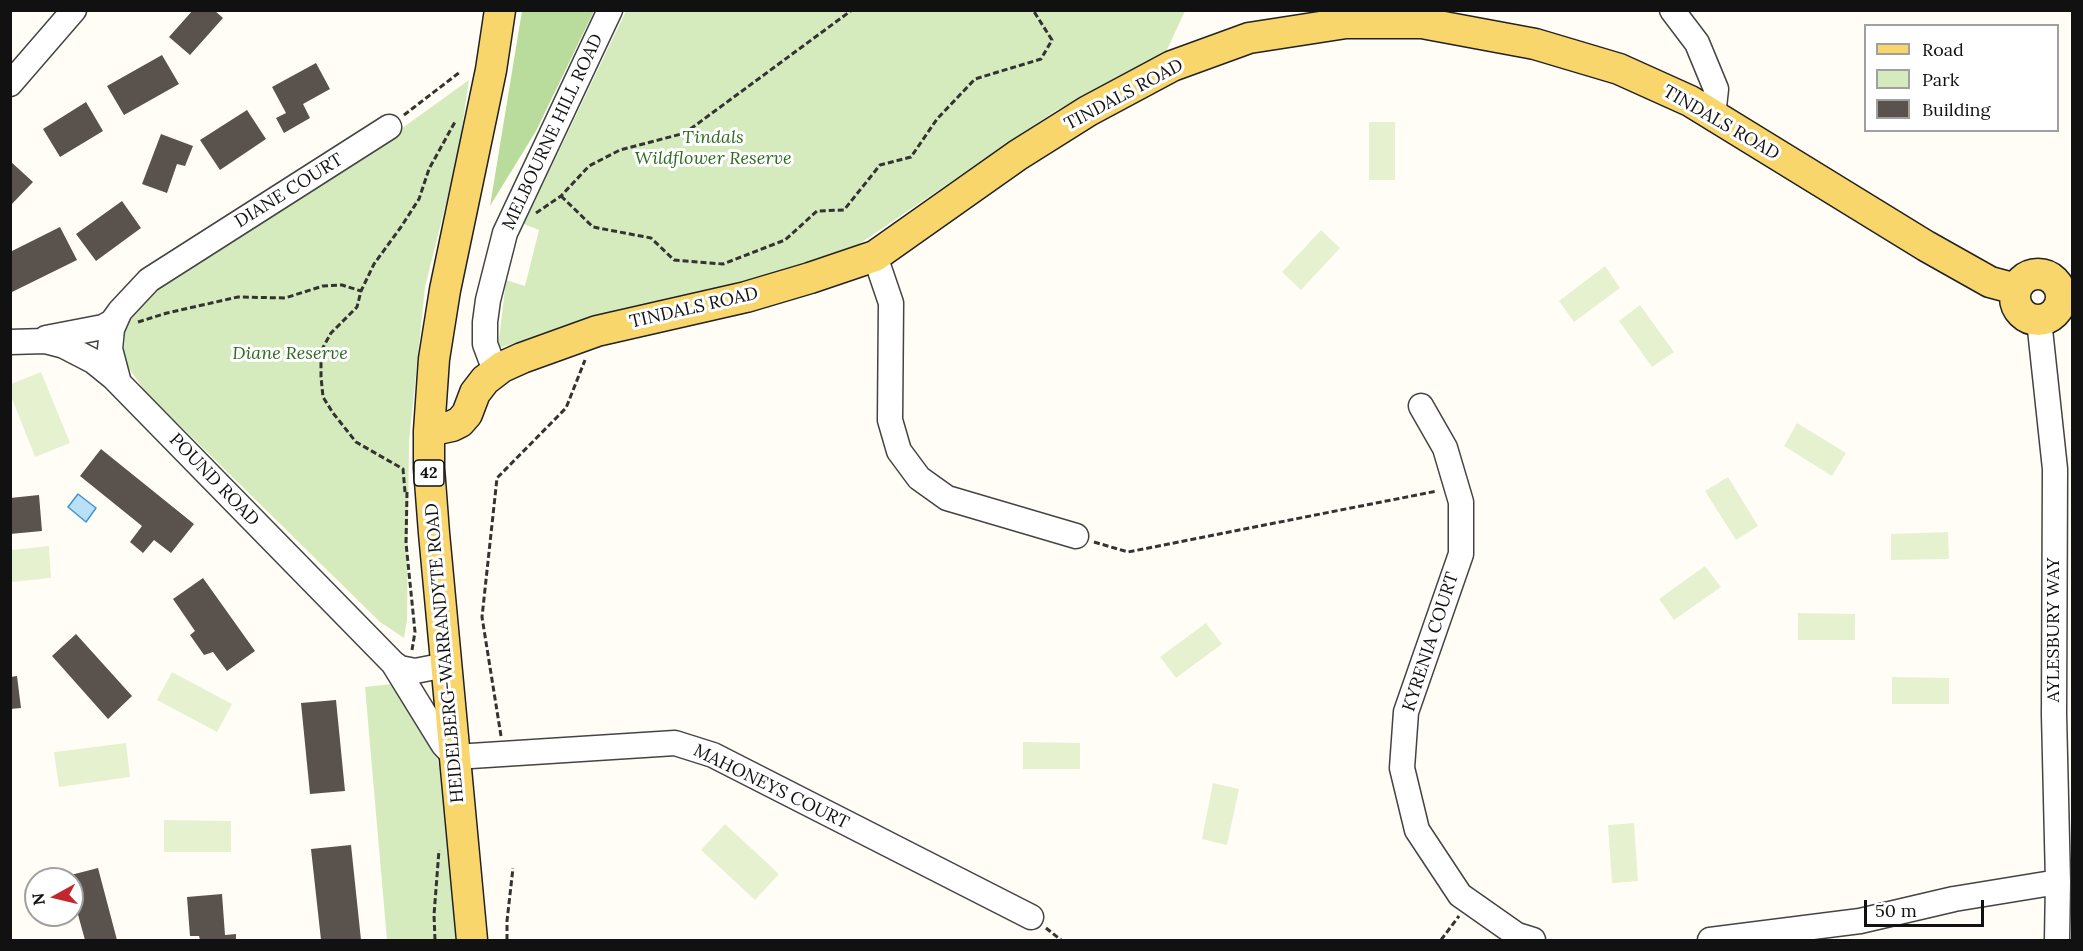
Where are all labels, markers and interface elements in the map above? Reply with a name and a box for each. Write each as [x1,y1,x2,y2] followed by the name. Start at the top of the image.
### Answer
[1864,24,2059,132] legend
[498,31,608,233] street label: MELBOURNE HILL ROAD
[1922,38,1964,61] text: Road
[1061,55,1187,135] street label: TINDALS ROAD
[1922,68,1959,91] text: Park
[1659,81,1783,165] street label: TINDALS ROAD
[1922,98,1990,121] text: Building
[634,127,792,170] park label: Tindals Wildflower Reserve
[231,149,347,233] street label: DIANE COURT
[628,283,760,333] street label: TINDALS ROAD
[232,343,348,365] park label: Diane Reserve
[164,429,264,531] street label: POUND ROAD
[414,460,444,486] road number: 42
[421,502,469,804] street label: HEIDELBERG-WARRANDYTE ROAD
[2043,558,2065,702] street label: AYLESBURY WAY
[1398,570,1464,714] street label: KYRENIA COURT
[690,740,852,834] street label: MAHONEYS COURT
[24,867,84,927] north arrow
[1867,888,1987,926] scale bar
[27,892,49,907] text: N
[1875,899,1917,922] text: 50 m

